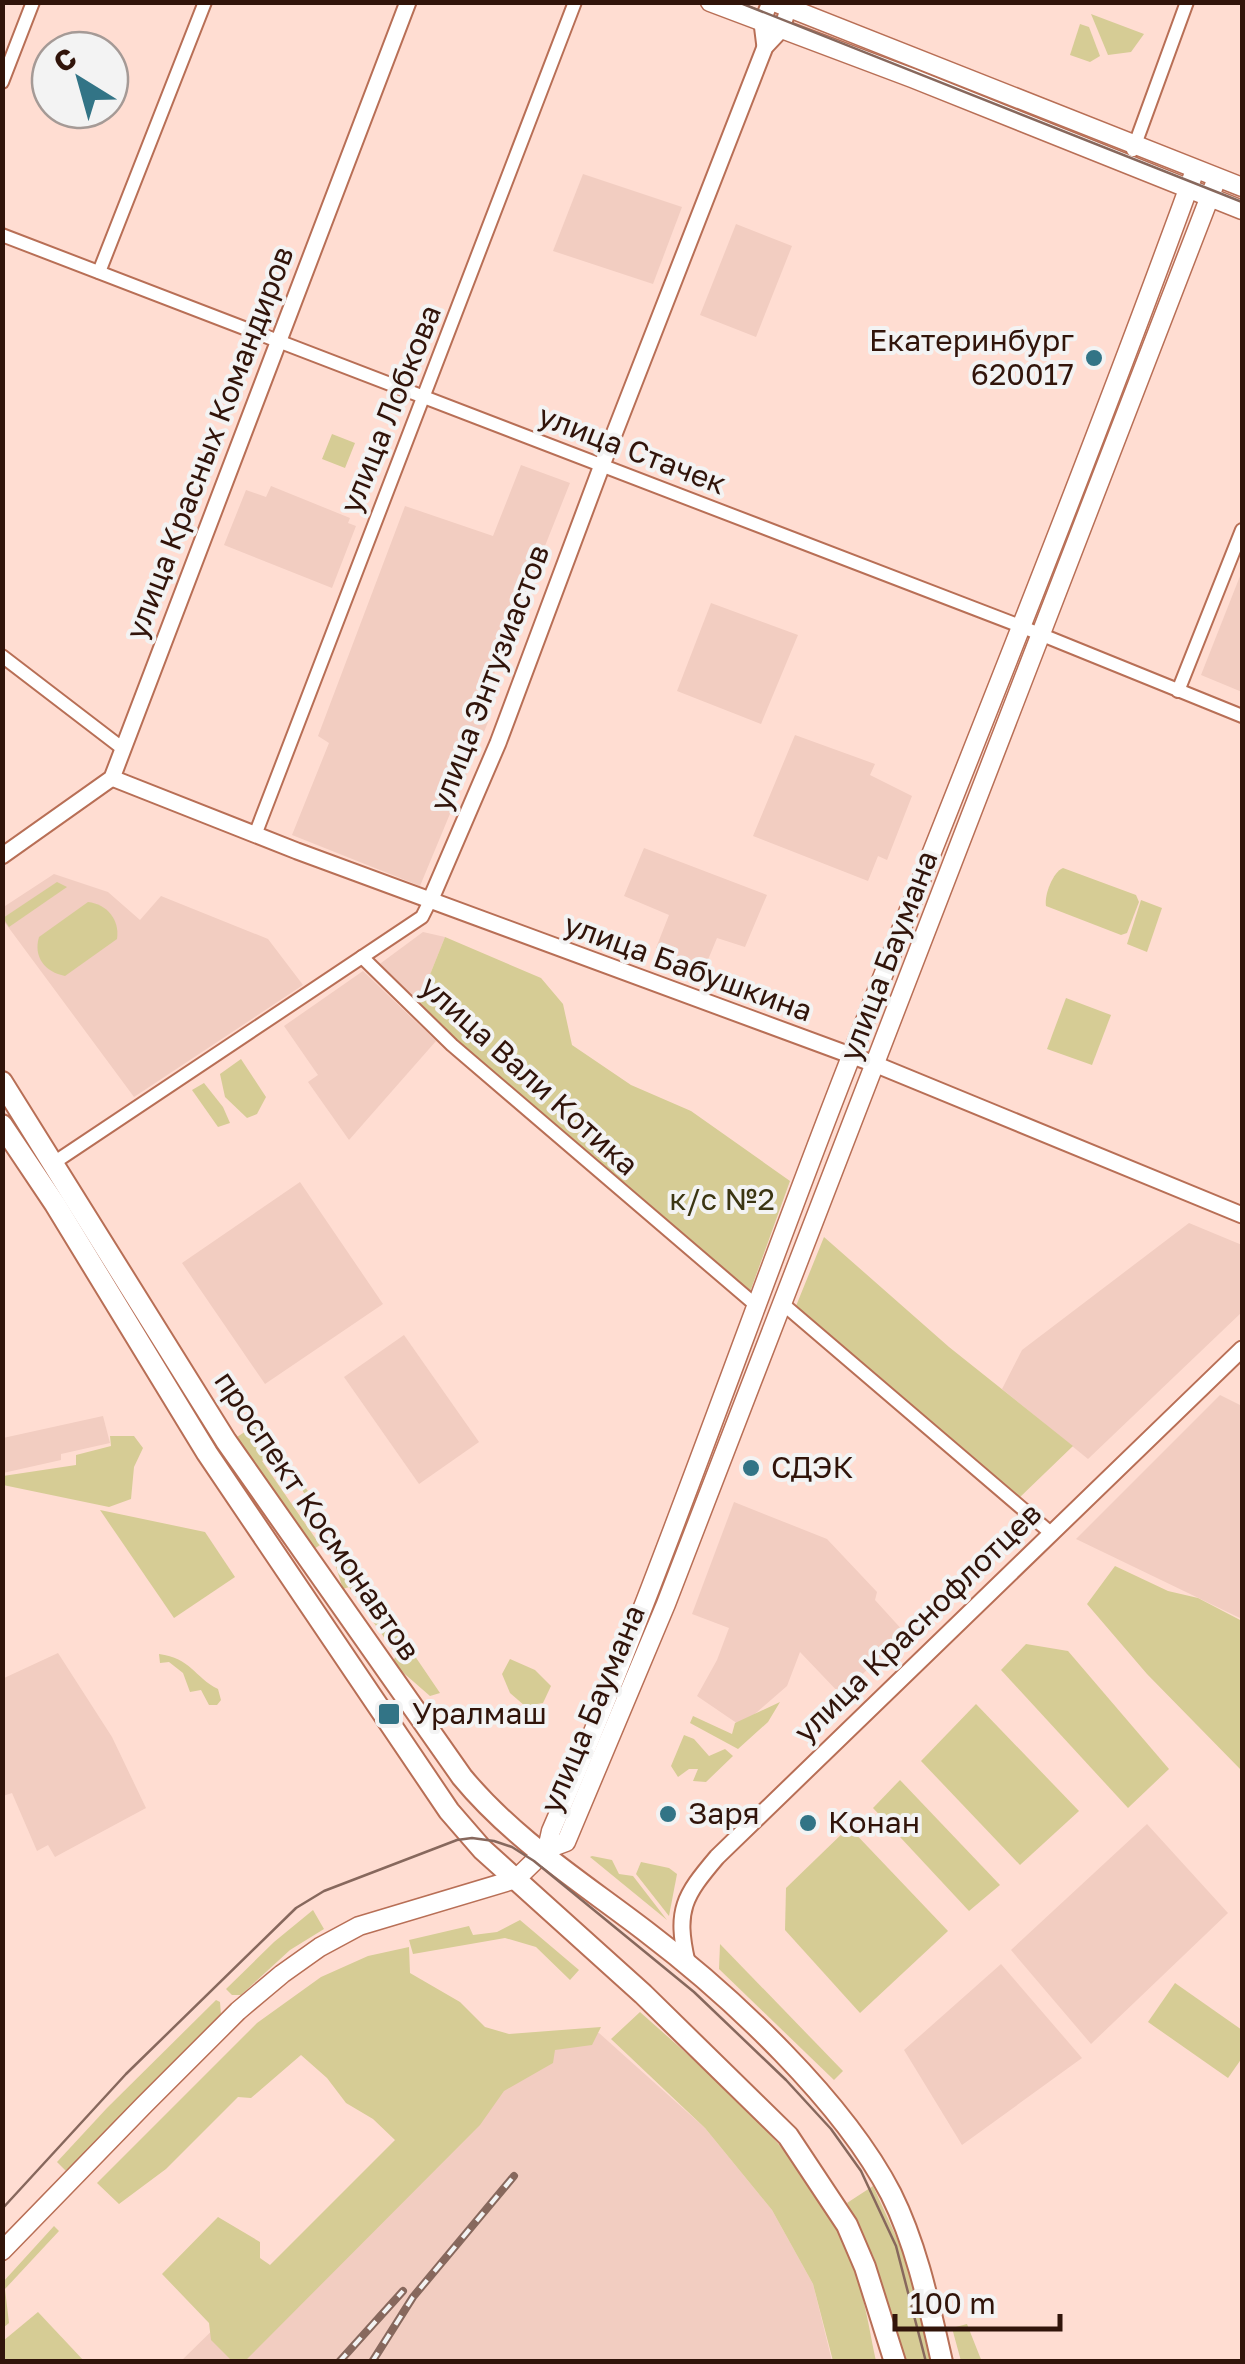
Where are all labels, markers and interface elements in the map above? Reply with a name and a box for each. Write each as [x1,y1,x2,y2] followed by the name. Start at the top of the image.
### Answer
[30,30,130,130] north arrow
[47,40,83,79] text: С
[117,241,301,644] street label: улица Красных Командиров
[332,299,448,518] street label: улица Лобкова
[869,322,1074,392] place label: Екатеринбург 620017
[1083,347,1105,369] marker: Екатеринбург 620017
[533,397,731,501] street label: улица Стачек
[422,539,556,816] street label: улица Энтузиастов
[831,845,945,1066] street label: улица Баумана
[559,905,817,1029] street label: улица Бабушкина
[413,968,646,1183] street label: улица Вали Котика
[669,1181,775,1217] park label: к/с №2
[207,1364,428,1667] street label: проспект Космонавтов
[771,1449,854,1485] place label: СДЭК
[740,1457,762,1479] marker: СДЭК
[786,1495,1048,1750] street label: улица Краснофлотцев
[532,1599,652,1818] street label: улица Баумана
[412,1695,547,1731] place label: Уралмаш
[376,1701,402,1727] marker: Уралмаш
[688,1795,760,1831] place label: Заря
[657,1803,679,1825] marker: Заря
[828,1804,920,1840] place label: Конан
[797,1812,819,1834] marker: Конан
[895,2269,1060,2331] scale bar
[910,2285,996,2321] text: 100 m

